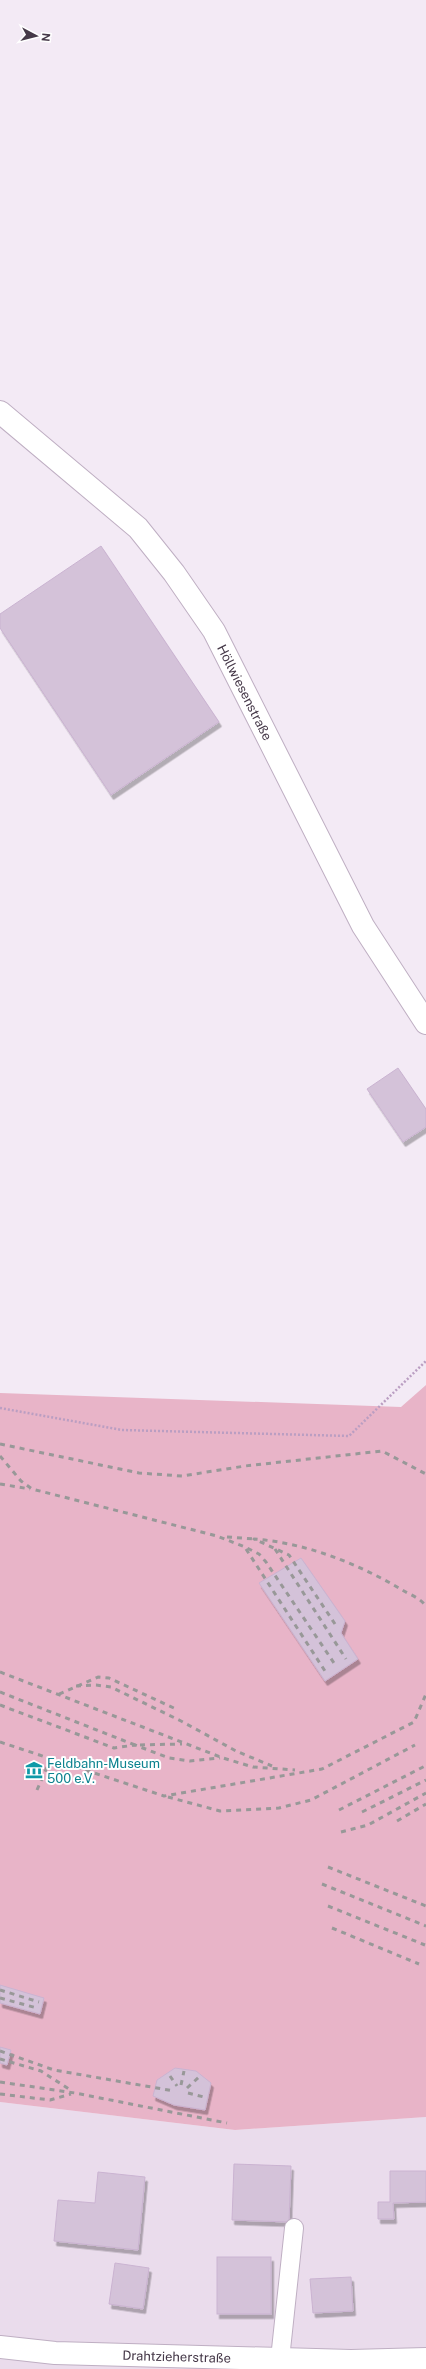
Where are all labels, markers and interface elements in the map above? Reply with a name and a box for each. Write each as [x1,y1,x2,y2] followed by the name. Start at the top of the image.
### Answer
[16,16,56,56] north arrow
[39,32,52,42] text: N
[214,642,275,743] street label: Höllwiesenstraße
[47,1756,160,1786] place label: Feldbahn-Museum 500 e.V.
[24,1760,44,1780] museum icon: Feldbahn-Museum 500 e.V.
[122,2348,231,2366] street label: Drahtzieherstraße

